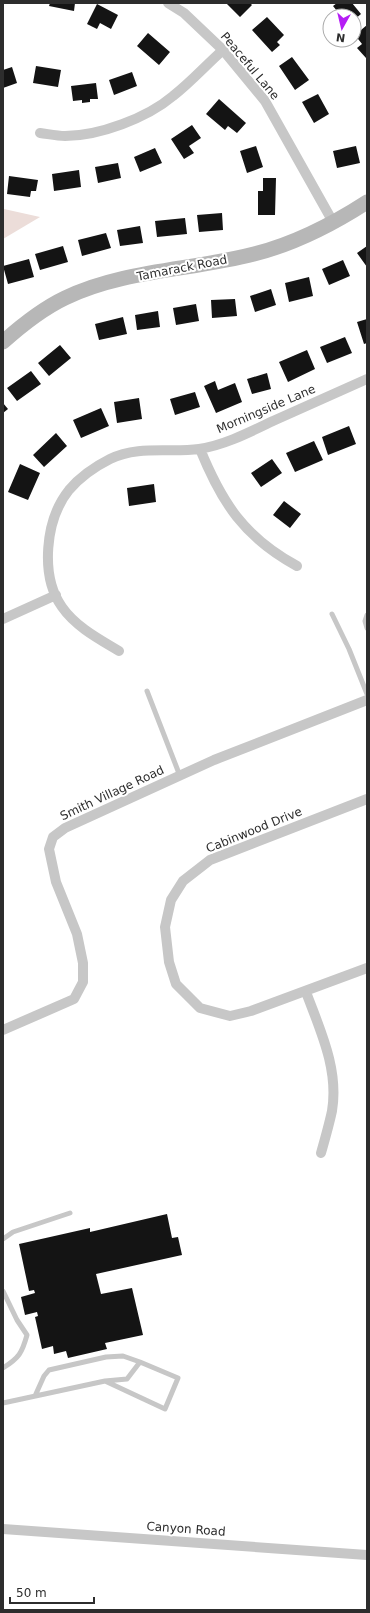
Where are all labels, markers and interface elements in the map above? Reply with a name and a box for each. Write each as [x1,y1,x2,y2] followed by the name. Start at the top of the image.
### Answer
[322,8,362,48] north arrow
[218,30,282,102] street label: Peaceful Lane
[335,30,346,44] text: N
[135,252,228,284] street label: Tamarack Road
[214,382,318,436] street label: Morningside Lane
[58,763,166,823] street label: Smith Village Road
[204,804,304,856] street label: Cabinwood Drive
[146,1519,226,1539] street label: Canyon Road
[10,1579,94,1605] scale bar
[16,1586,47,1600] text: 50 m

